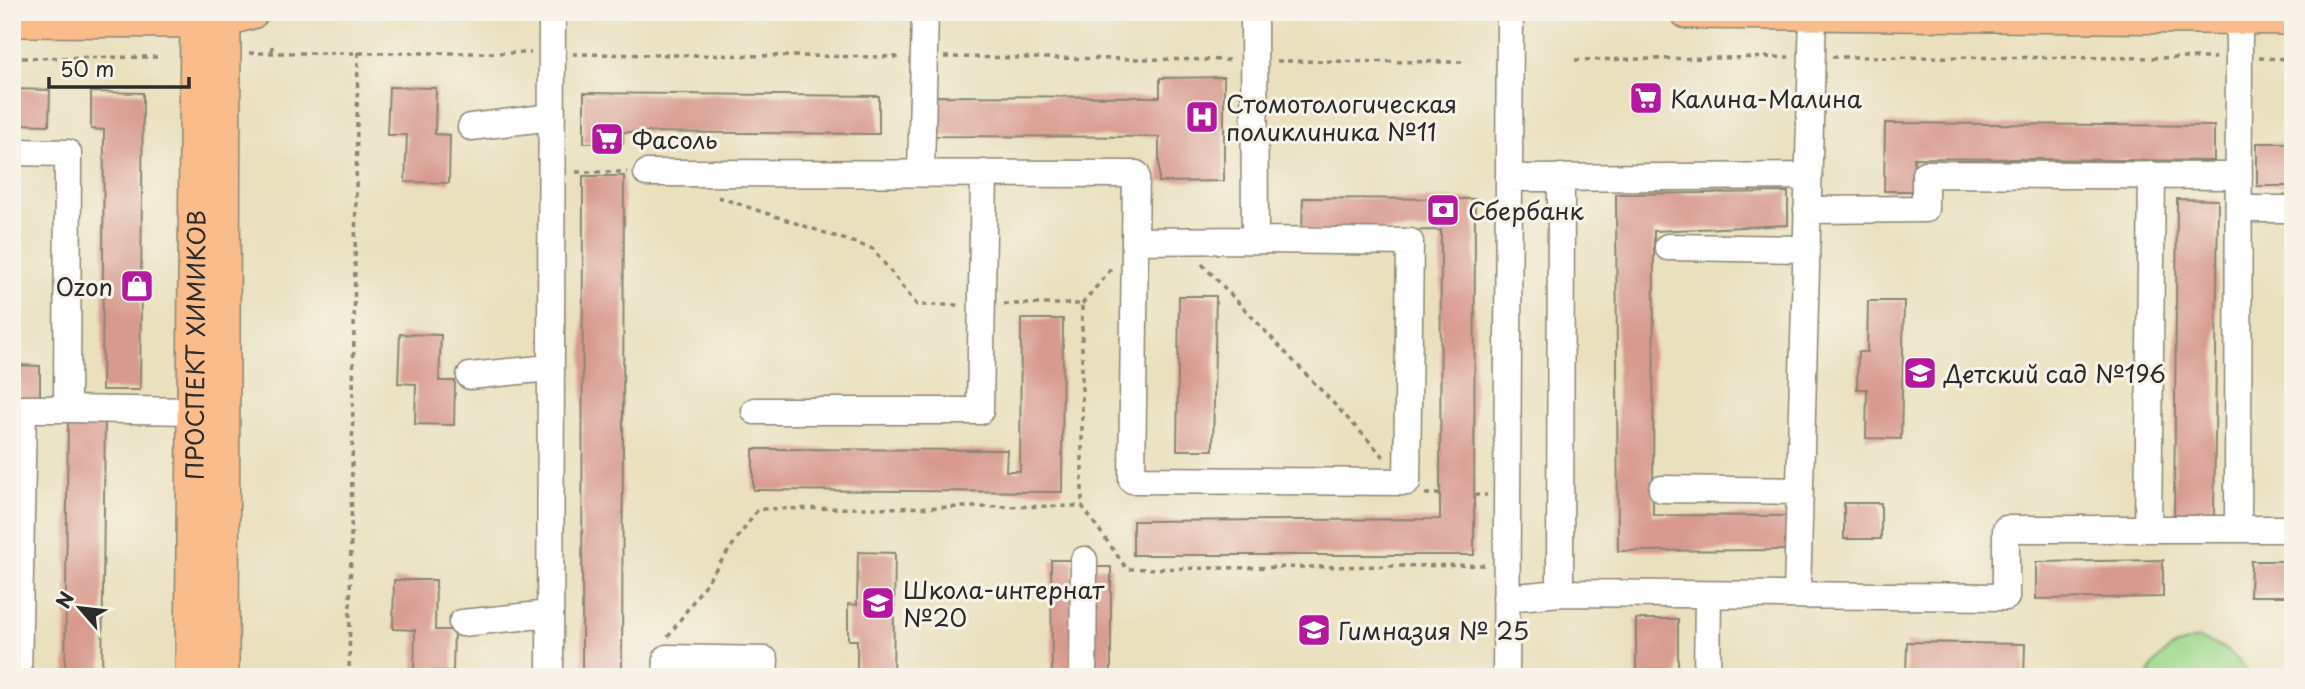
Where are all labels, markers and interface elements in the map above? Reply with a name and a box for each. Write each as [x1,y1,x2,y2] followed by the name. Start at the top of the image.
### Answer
[49,46,189,90] scale bar
[60,52,114,84] text: 50 m
[1627,79,1665,117] supermarket icon: Калина-Малина
[1670,80,1862,116] place label: Калина-Малина
[1226,85,1457,149] place label: Стомотологическая поликлиника №11
[1183,98,1221,136] hospital icon: Стомотологическая поликлиника №11
[588,120,626,158] supermarket icon: Фасоль
[632,121,718,157] place label: Фасоль
[1424,191,1462,229] bank icon: Сбербанк
[1468,192,1585,228] place label: Сбербанк
[175,210,214,480] street label: ПРОСПЕКТ ХИМИКОВ
[118,267,156,305] shop icon: Ozon
[56,268,113,304] place label: Ozon
[1901,354,1939,392] school or university icon: Детский сад №196
[1943,355,2166,391] place label: Детский сад №196
[903,571,1105,635] place label: Школа-интернат №20
[46,574,116,644] north arrow
[859,584,897,622] school or university icon: Школа-интернат №20
[48,586,80,613] text: N
[1295,611,1333,649] school or university icon: Гимназия № 25
[1338,612,1529,648] place label: Гимназия № 25

